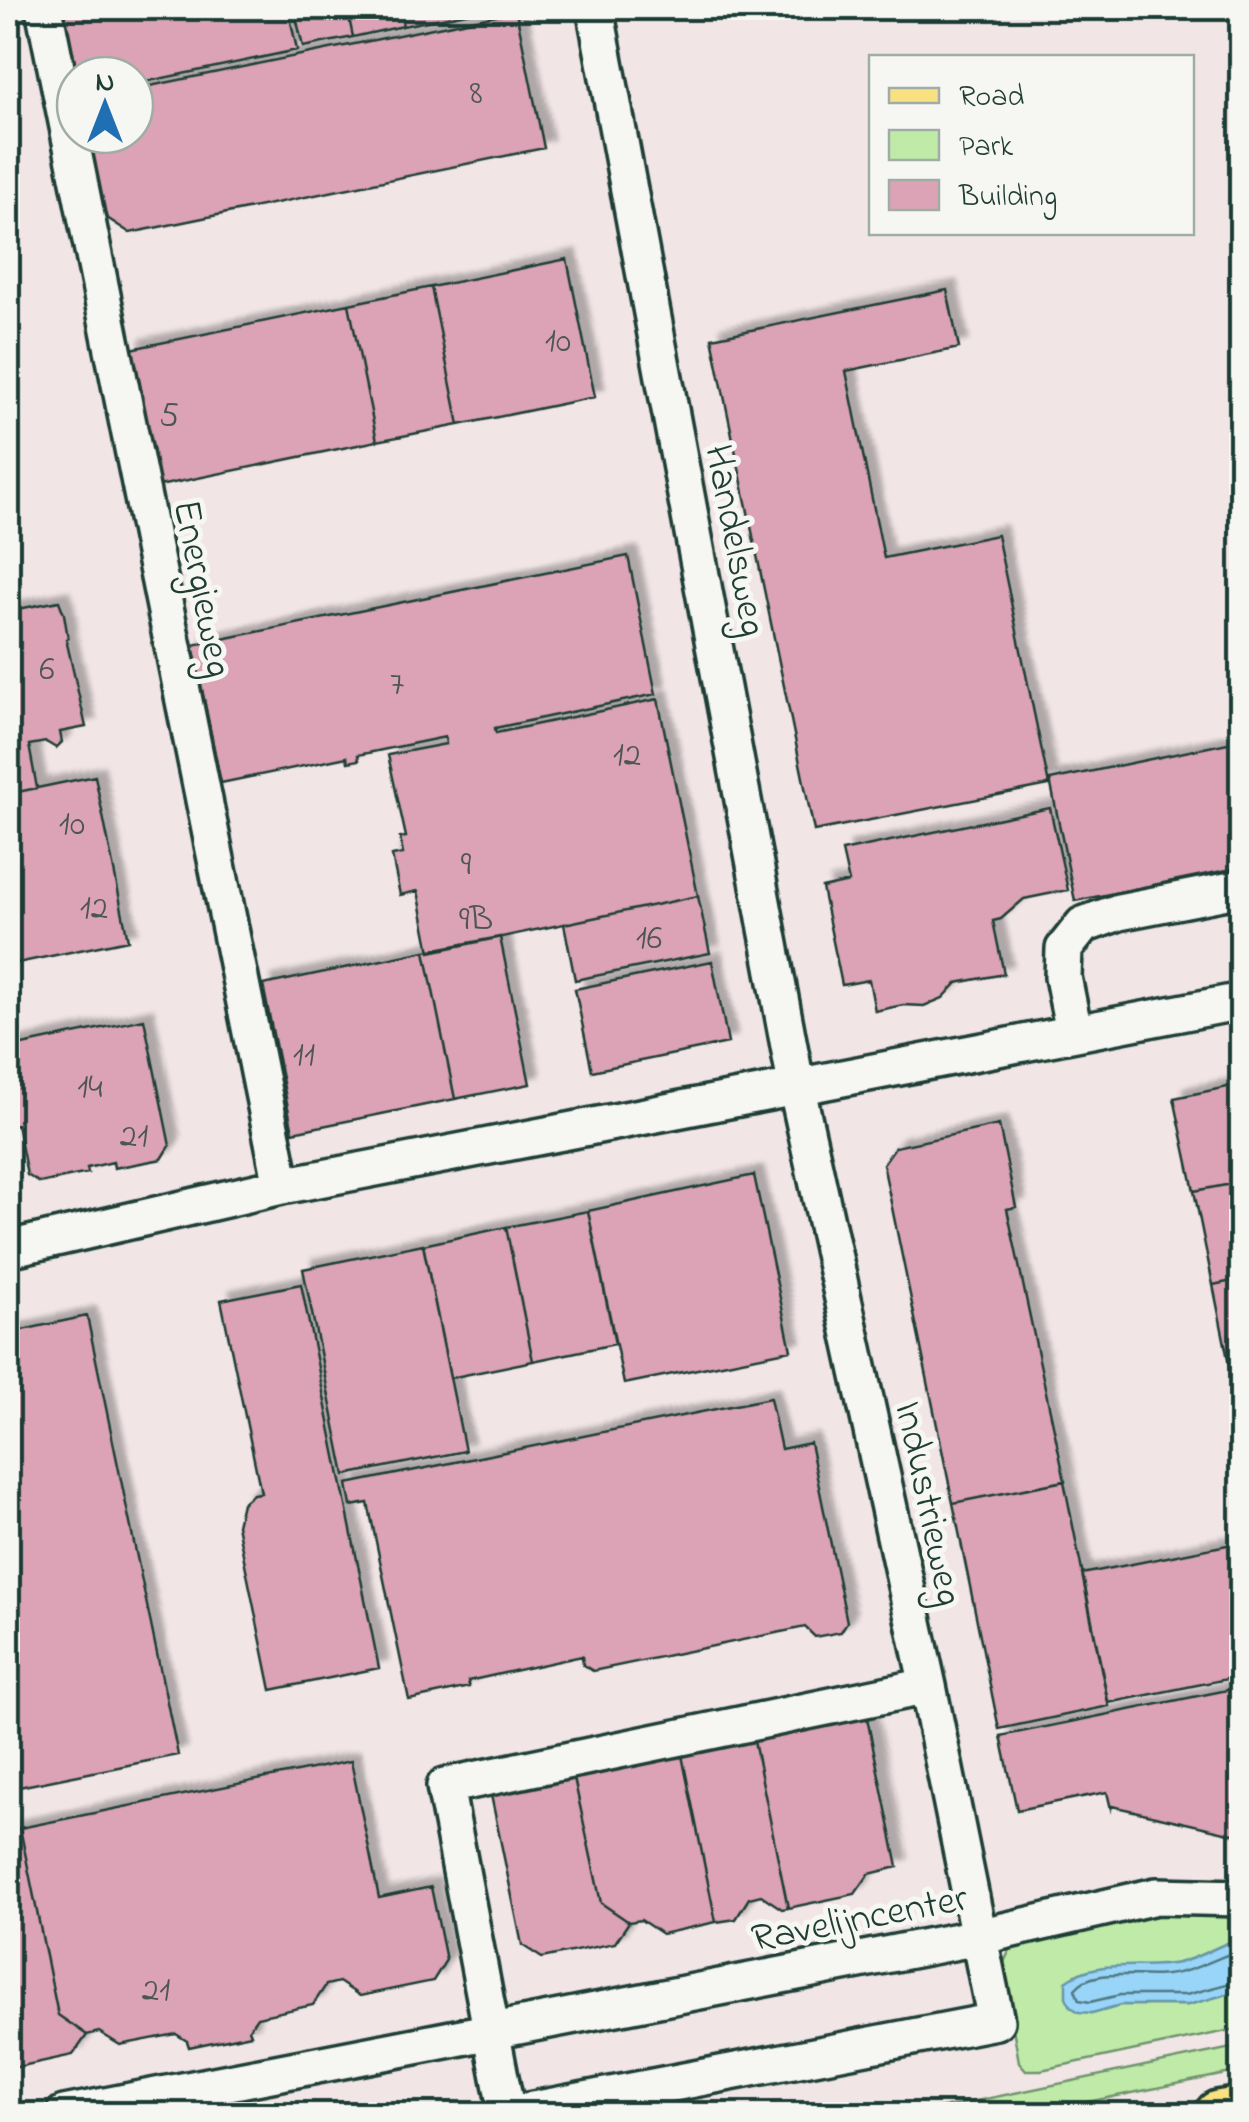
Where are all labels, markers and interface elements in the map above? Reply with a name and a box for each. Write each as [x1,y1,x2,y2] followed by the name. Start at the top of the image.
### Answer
[55,55,155,155] north arrow
[869,55,1194,235] legend
[96,63,114,104] text: N
[469,69,483,120] house number: 8
[959,76,1024,120] text: Road
[959,126,1014,170] text: Park
[958,176,1057,220] text: Building
[545,317,571,368] house number: 10
[159,392,179,443] house number: 5
[686,440,781,642] street label: Handelsweg
[154,495,247,683] street label: Energieweg
[39,645,55,696] house number: 6
[390,660,404,711] house number: 7
[613,731,641,782] house number: 12
[59,800,85,851] house number: 10
[461,840,472,891] house number: 9
[80,884,108,935] house number: 12
[459,895,493,946] house number: 9B
[636,914,662,965] house number: 16
[293,1031,315,1082] house number: 11
[77,1063,103,1114] house number: 14
[120,1112,148,1163] house number: 21
[876,1396,977,1612] street label: Industrieweg
[747,1870,974,1970] street label: Ravelijncenter
[142,1966,170,2017] house number: 21

